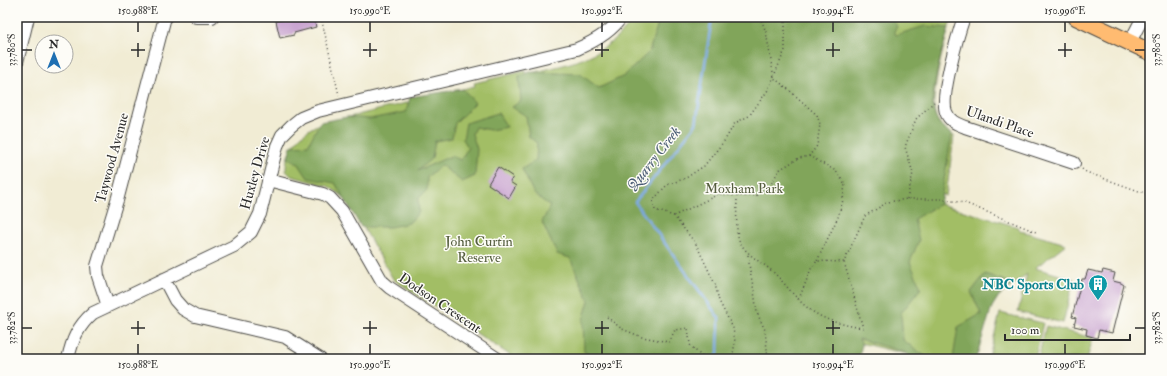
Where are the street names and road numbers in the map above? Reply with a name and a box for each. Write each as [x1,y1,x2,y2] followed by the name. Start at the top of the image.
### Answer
[964,102,1036,142] street label: Ulandi Place
[92,111,133,205] street label: Taywood Avenue
[236,134,275,212] street label: Huxley Drive
[396,269,485,337] street label: Dodson Crescent

